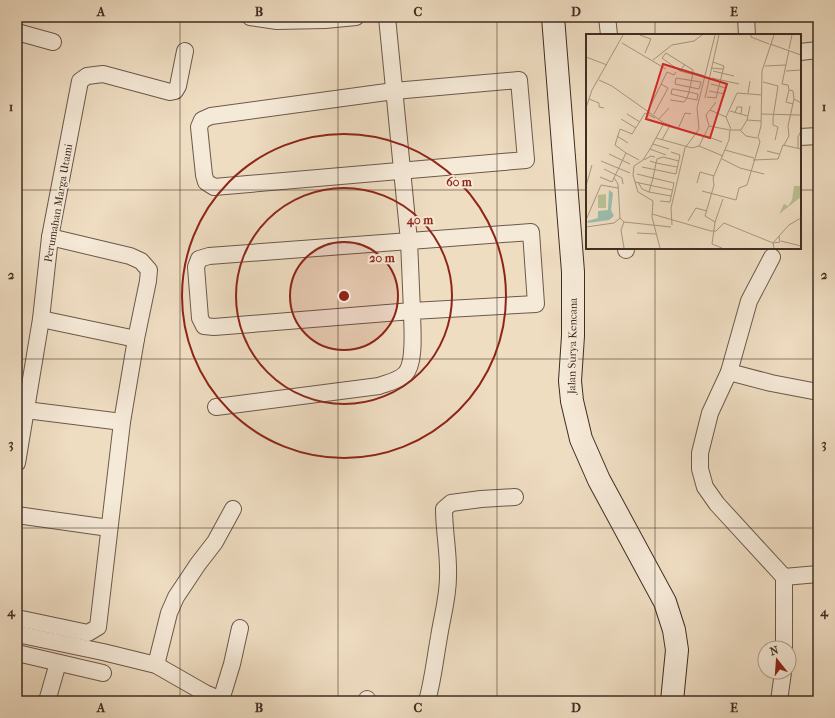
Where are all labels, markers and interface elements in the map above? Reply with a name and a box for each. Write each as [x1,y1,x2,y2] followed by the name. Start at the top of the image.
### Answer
[96,4,106,19] text: A
[255,4,264,19] text: B
[414,4,423,19] text: C
[571,4,581,19] text: D
[730,4,738,19] text: E
[586,34,801,249] inset map
[9,99,14,114] text: 1
[822,99,827,114] text: 1
[42,142,75,263] street label: Perumahan Marga Utami
[446,175,473,189] text: 60 m
[406,213,434,228] text: 40 m
[369,251,396,265] text: 20 m
[8,267,15,282] text: 2
[821,267,828,282] text: 2
[337,289,351,303] centre of rings
[565,297,580,395] street label: Jalan Surya Kencana
[8,436,14,452] text: 3
[821,436,827,452] text: 3
[6,604,16,620] text: 4
[819,604,829,620] text: 4
[757,640,797,680] north arrow
[768,643,781,658] text: N
[96,700,106,715] text: A
[255,700,264,715] text: B
[414,700,423,715] text: C
[571,700,581,715] text: D
[730,700,738,715] text: E

